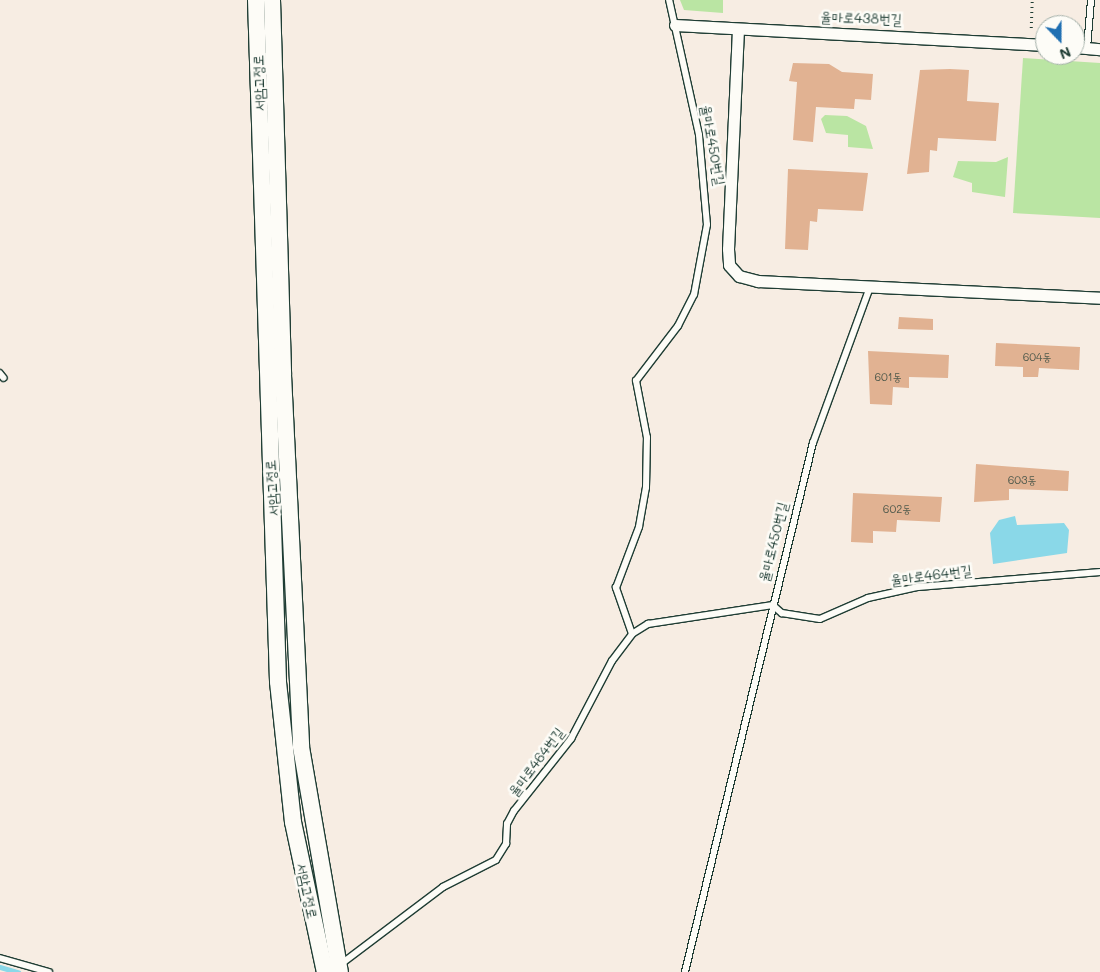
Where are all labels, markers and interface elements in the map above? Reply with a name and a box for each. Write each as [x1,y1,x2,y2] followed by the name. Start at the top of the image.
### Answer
[820,8,902,28] street label: 율마로438번길
[1035,15,1085,65] north arrow
[1057,43,1074,64] text: N
[250,55,268,111] street label: 서암고정로
[698,103,728,187] street label: 율마로450번길
[1023,350,1051,364] house number: 604동
[874,370,902,384] house number: 601동
[262,459,282,517] street label: 서암고정로
[1008,473,1036,487] house number: 603동
[755,501,791,583] street label: 율마로450번길
[883,502,911,516] house number: 602동
[890,562,972,588] street label: 율마로464번길
[505,725,567,799] street label: 율마로464번길
[293,862,321,920] street label: 서암고정로

